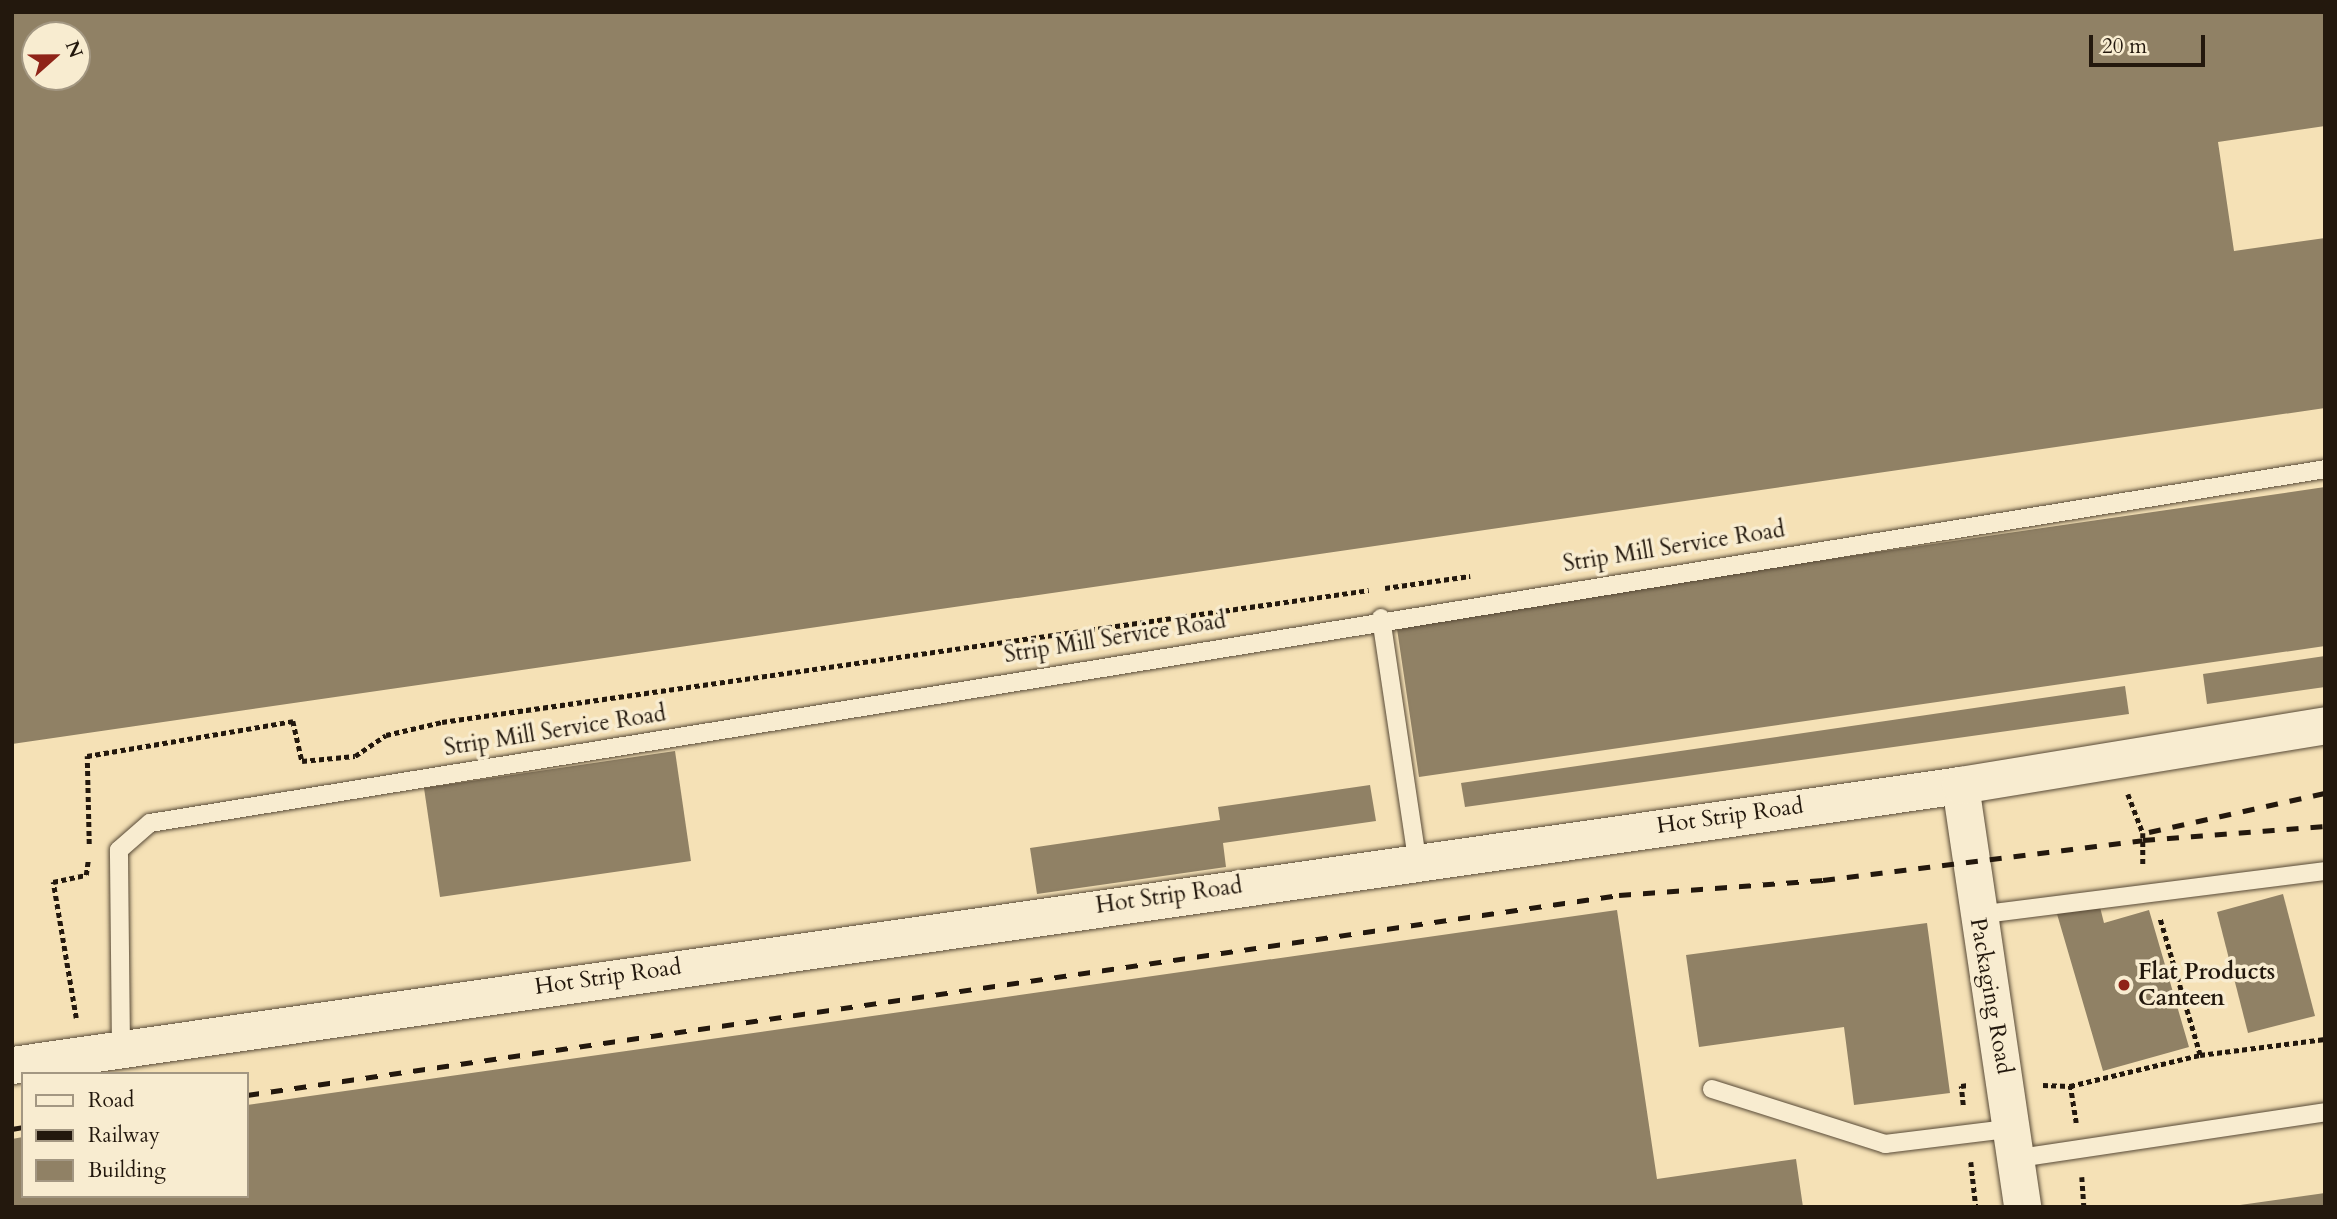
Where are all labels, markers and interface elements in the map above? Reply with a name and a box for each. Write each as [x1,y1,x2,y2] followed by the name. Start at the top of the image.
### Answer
[21,21,91,91] north arrow
[2092,21,2208,65] scale bar
[2102,32,2147,61] text: 20 m
[59,37,89,62] text: N
[1561,516,1787,578] street label: Strip Mill Service Road
[1002,607,1228,669] street label: Strip Mill Service Road
[442,700,668,762] street label: Strip Mill Service Road
[1655,792,1805,840] street label: Hot Strip Road
[1094,872,1244,920] street label: Hot Strip Road
[1964,916,2018,1076] street label: Packaging Road
[533,953,683,1001] street label: Hot Strip Road
[2138,958,2275,1012] place label: Flat Products Canteen
[2116,977,2132,993] marker: Flat Products Canteen
[21,1072,248,1198] legend
[88,1086,134,1115] text: Road
[88,1121,160,1150] text: Railway
[88,1156,166,1185] text: Building

